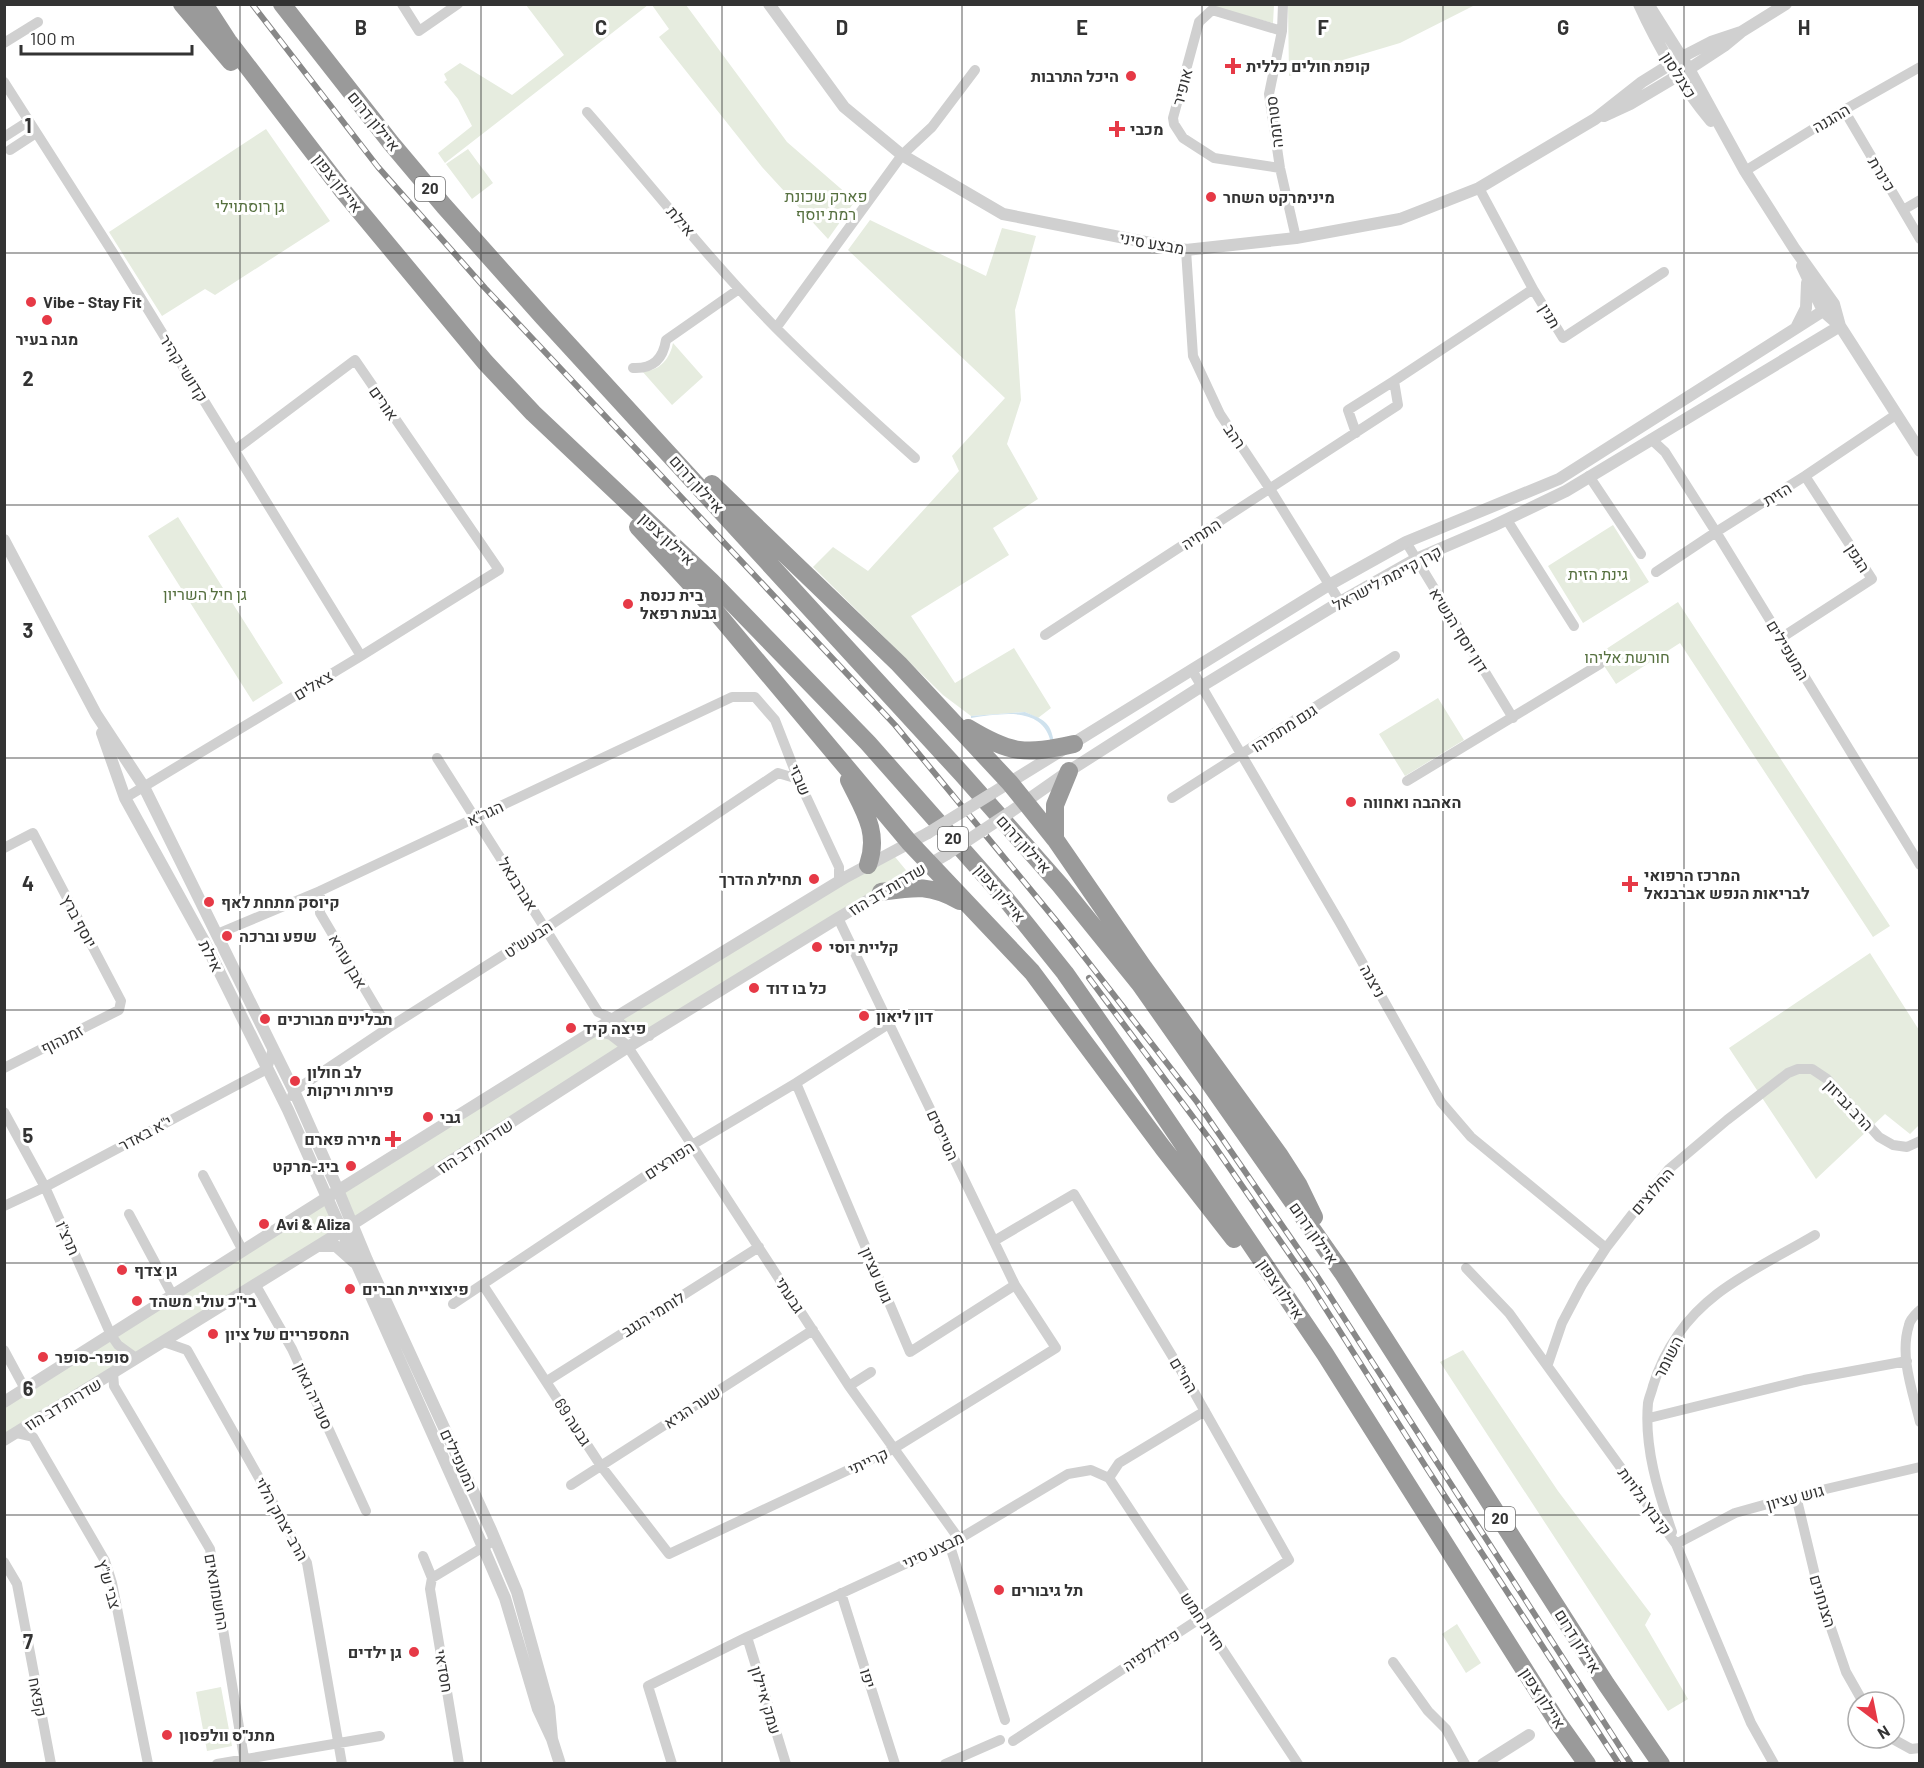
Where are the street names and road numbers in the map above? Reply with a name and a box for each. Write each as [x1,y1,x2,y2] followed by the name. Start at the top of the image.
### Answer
[1658,48,1701,101] street label: כצנלסון
[1167,66,1196,108] street label: אופיר
[344,87,404,155] street label: איילון דרום
[1261,95,1286,149] street label: סטרומה
[1809,99,1853,136] street label: ההגנה
[310,150,367,216] street label: איילון צפון
[1865,153,1900,195] street label: כינרת
[415,177,445,201] road number: 20
[663,202,699,239] street label: אילת
[1118,227,1186,258] street label: מבצע סיני
[1536,300,1565,331] street label: תנין
[156,331,213,405] street label: קדושי קהיר
[366,382,403,424] street label: אורים
[1220,420,1250,452] street label: רהב
[666,451,728,517] street label: איילון דרום
[1759,478,1794,510] street label: הזית
[636,508,699,569] street label: איילון צפון
[1177,514,1224,553] street label: התחיה
[1842,540,1875,576] street label: הגפן
[1329,541,1444,614] street label: קרן קיימת לישראל
[1426,584,1493,676] street label: דון יוסף הנשיא
[1763,616,1814,683] street label: המעפילים
[290,665,336,704] street label: צאלים
[1247,699,1320,756] street label: גנם מתתיהו
[786,762,815,798] street label: שבזי
[464,796,506,829] street label: הגר"א
[993,811,1055,877] street label: איילון דרום
[938,827,968,851] road number: 20
[495,854,542,914] street label: אברבנאל
[845,858,929,919] street label: שדרות דב הוז
[971,860,1030,925] street label: איילון צפון
[58,891,101,951] street label: יוסף ברץ
[500,916,555,961] street label: הבעש"ט
[325,930,372,991] street label: אבן עזרא
[196,937,227,975] street label: אילת
[1357,961,1390,1000] street label: ניצנה
[37,1020,87,1057] street label: זמנהוף
[1821,1075,1878,1134] street label: הרב גביזון
[923,1106,964,1163] street label: הטייסים
[115,1111,175,1154] street label: י"א באדר
[433,1114,516,1177] street label: שדרות דב הוז
[640,1136,697,1183] street label: הפורצים
[1626,1163,1677,1218] street label: החלוצים
[1286,1198,1343,1268] street label: איילון דרום
[53,1218,84,1258] street label: תרצ"ו
[857,1244,898,1306] street label: גוש עציון
[1254,1255,1309,1323] street label: איילון צפון
[772,1273,809,1316] street label: גבעתי
[618,1287,688,1340] street label: לוחמי הנגב
[1649,1332,1686,1381] street label: השומר
[1166,1353,1202,1396] street label: החי"ם
[291,1360,338,1432] street label: סעדיה גאון
[21,1373,105,1434] street label: שדרות דב הוז
[660,1381,724,1432] street label: שער הגיא
[551,1394,596,1449] street label: גבעה 69
[437,1425,482,1494] street label: המעפילים
[845,1443,891,1478] street label: קרייתי
[1615,1463,1676,1538] street label: קיבוץ גלויות
[252,1474,313,1564] street label: הרב יצחק הלוי
[1764,1480,1826,1513] street label: גוש עציון
[1485,1507,1515,1531] road number: 20
[899,1527,966,1572] street label: מבצע סיני
[201,1552,234,1632] street label: החשמונאים
[93,1557,126,1611] street label: צבי ש"ץ
[1806,1572,1841,1630] street label: הצנחנים
[1177,1588,1230,1653] street label: חזית חמש
[1551,1605,1605,1676] street label: איילון דרום
[1119,1624,1183,1675] street label: פילדלפיה
[431,1648,458,1694] street label: חסדאי
[747,1664,786,1736] street label: עמק איילון
[1517,1664,1570,1732] street label: איילון צפון
[857,1666,880,1690] street label: יפו
[25,1675,52,1718] street label: קפאח

